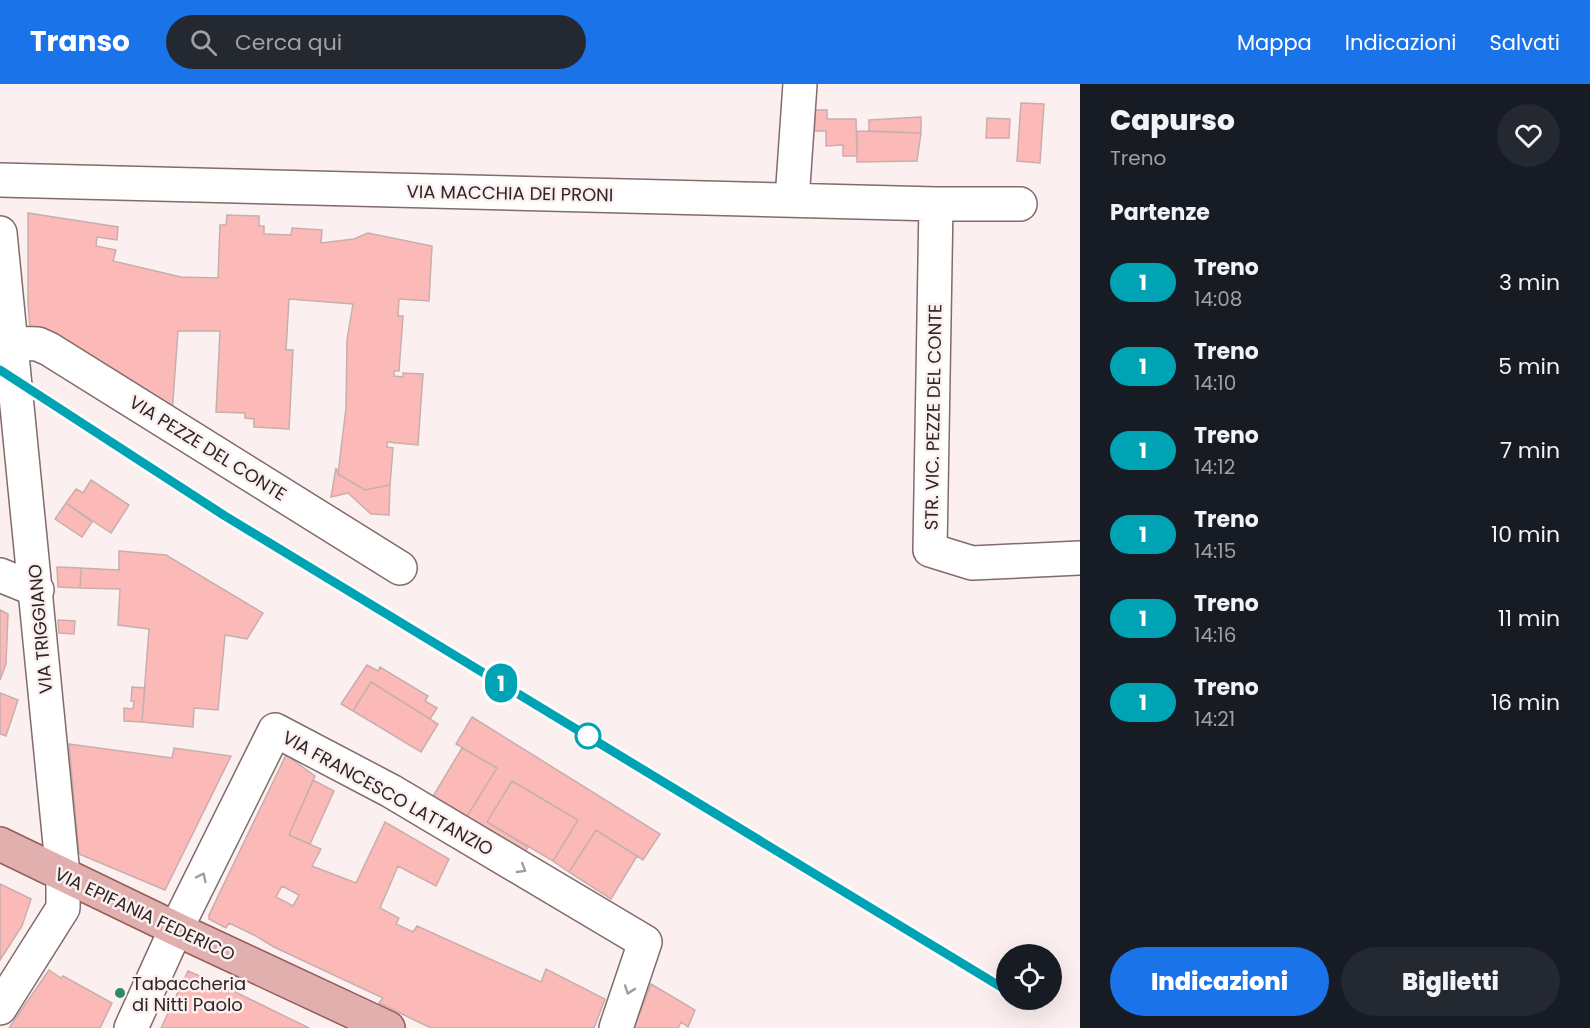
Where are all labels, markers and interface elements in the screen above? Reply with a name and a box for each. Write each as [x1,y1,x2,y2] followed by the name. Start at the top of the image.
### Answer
[166,15,586,69] search box
[30,22,130,61] text: Transo
[187,26,220,59] icon: search
[235,27,342,58] text: Cerca qui
[1237,28,1312,57] text: Mappa
[1345,28,1457,57] text: Indicazioni
[1490,28,1560,57] text: Salvati
[1110,101,1235,140] text: Capurso
[1497,104,1560,167] button: heart
[1110,144,1166,172] text: Treno
[407,179,613,207] street label: VIA MACCHIA DEI PRONI
[1110,197,1210,228] text: Partenze
[1194,252,1259,283] text: Treno
[1499,267,1560,298] text: 3 min
[1139,268,1147,297] text: 1
[1194,285,1242,313] text: 14:08
[919,304,947,530] street label: STR. VIC. PEZZE DEL CONTE
[1194,336,1259,367] text: Treno
[1498,351,1560,382] text: 5 min
[1139,352,1147,381] text: 1
[1194,369,1236,397] text: 14:10
[125,389,291,507] street label: VIA PEZZE DEL CONTE
[1194,420,1259,451] text: Treno
[1500,435,1560,466] text: 7 min
[1139,436,1147,465] text: 1
[1194,453,1235,481] text: 14:12
[1194,504,1259,535] text: Treno
[1491,519,1560,550] text: 10 min
[1139,520,1147,549] text: 1
[1194,537,1236,565] text: 14:15
[22,563,58,695] street label: VIA TRIGGIANO
[1194,588,1259,619] text: Treno
[1498,603,1560,634] text: 11 min
[1139,604,1147,633] text: 1
[1194,621,1236,649] text: 14:16
[482,664,520,702] line badge: 1
[497,669,505,698] text: 1
[1194,672,1259,703] text: Treno
[1491,687,1560,718] text: 16 min
[1139,688,1147,717] text: 1
[1194,705,1235,733] text: 14:21
[575,723,601,749] unlabelled marker
[278,725,498,861] street label: VIA FRANCESCO LATTANZIO
[51,861,239,967] street label: VIA EPIFANIA FEDERICO
[516,861,526,873] one-way arrow
[194,872,206,883] one-way arrow
[996,944,1062,1010] map controls
[996,944,1062,1010] button: locate
[1110,947,1329,1016] button: Indicazioni
[1341,947,1560,1016] button: Biglietti
[132,971,246,1017] place label: Tabaccheria di Nitti Paolo
[623,985,636,995] one-way arrow
[113,986,127,1000] marker: Tabaccheria di Nitti Paolo

